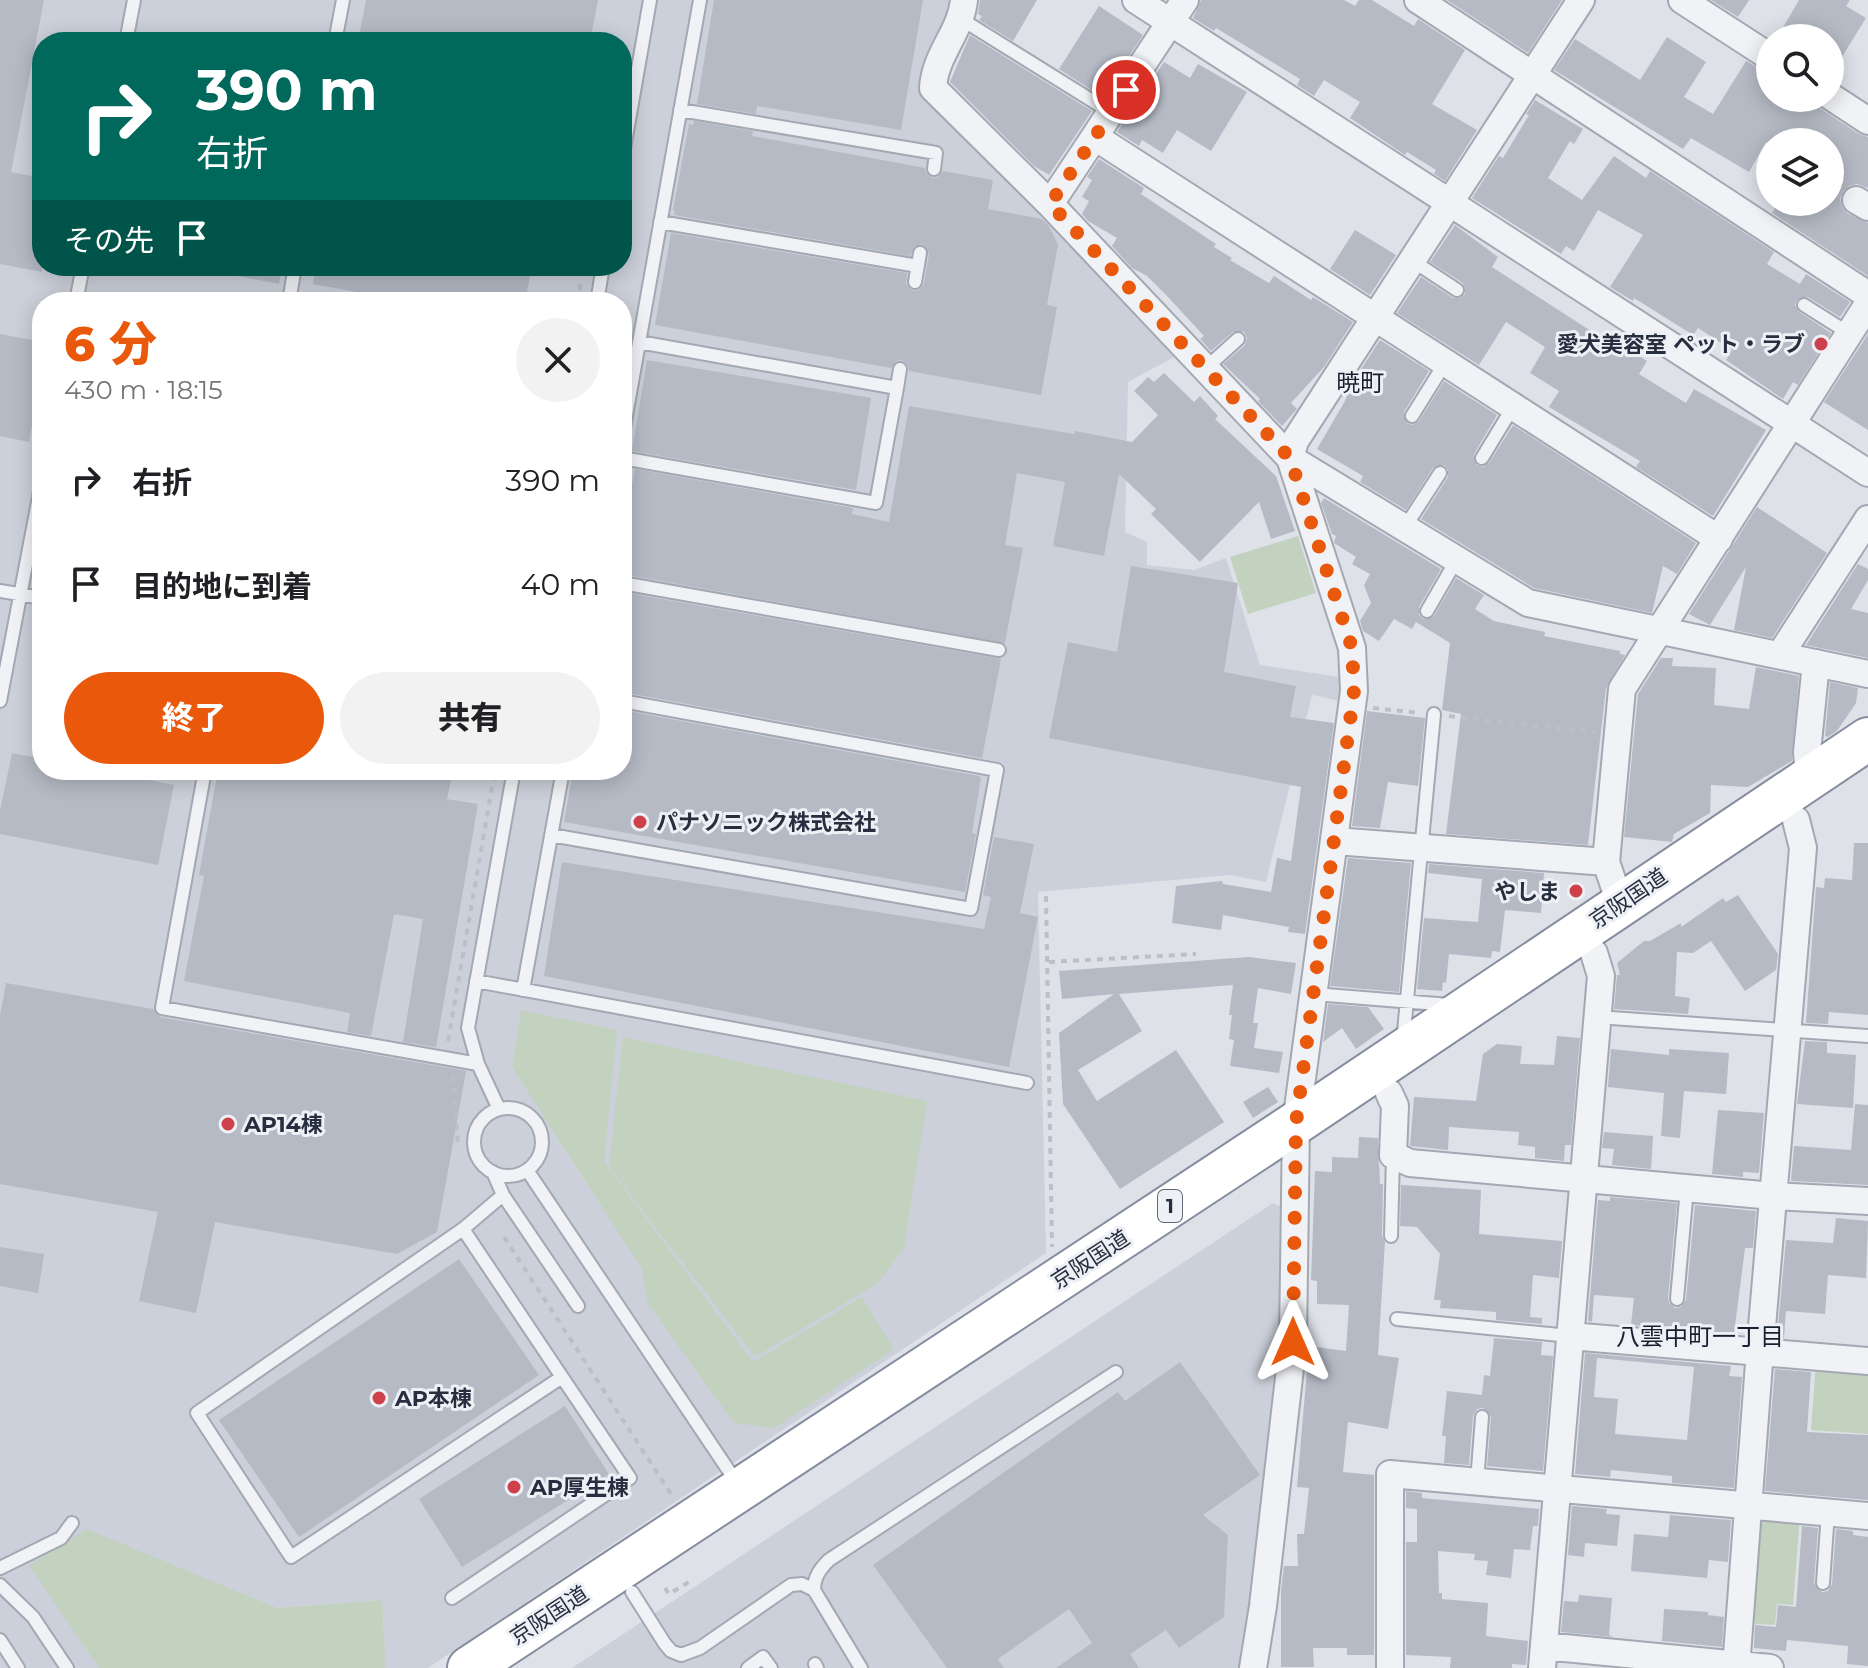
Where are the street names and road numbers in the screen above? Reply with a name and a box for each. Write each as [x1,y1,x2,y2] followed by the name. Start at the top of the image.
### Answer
[1584,863,1672,934] street label: 京阪国道
[1158,1190,1182,1222] road number: 1
[1046,1224,1135,1295] street label: 京阪国道
[505,1580,594,1651] street label: 京阪国道

